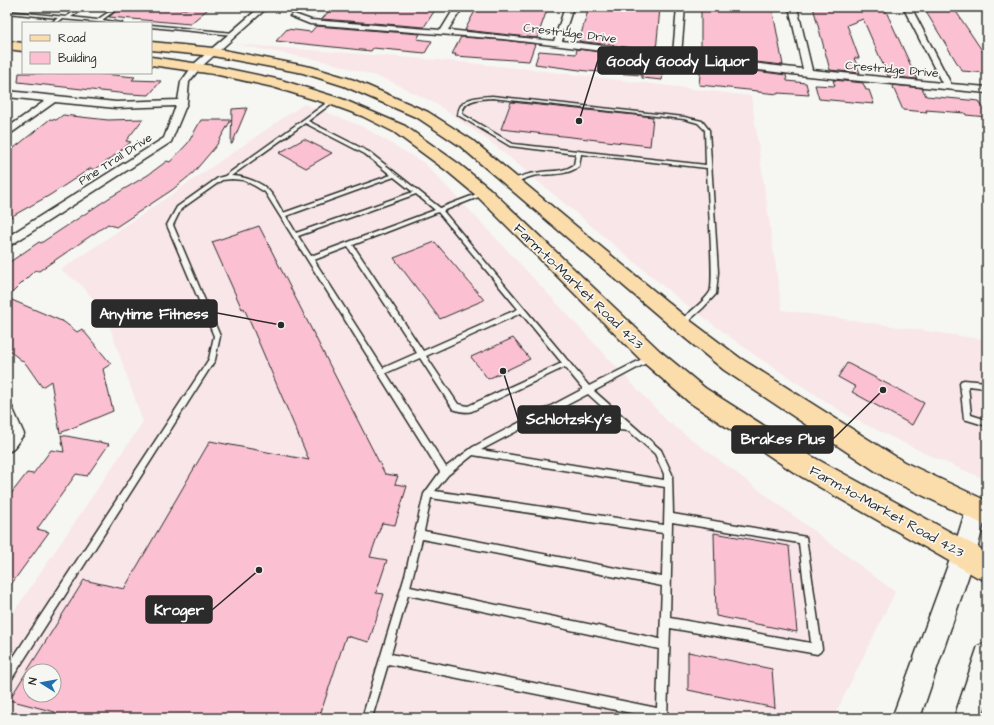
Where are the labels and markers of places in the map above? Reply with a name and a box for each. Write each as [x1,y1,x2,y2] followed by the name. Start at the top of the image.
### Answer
[598,47,757,74] callout: Goody Goody Liquor
[92,300,217,327] callout: Anytime Fitness
[518,406,620,433] callout: Schlotzsky's
[732,426,833,453] callout: Brakes Plus
[146,596,212,623] callout: Kroger

